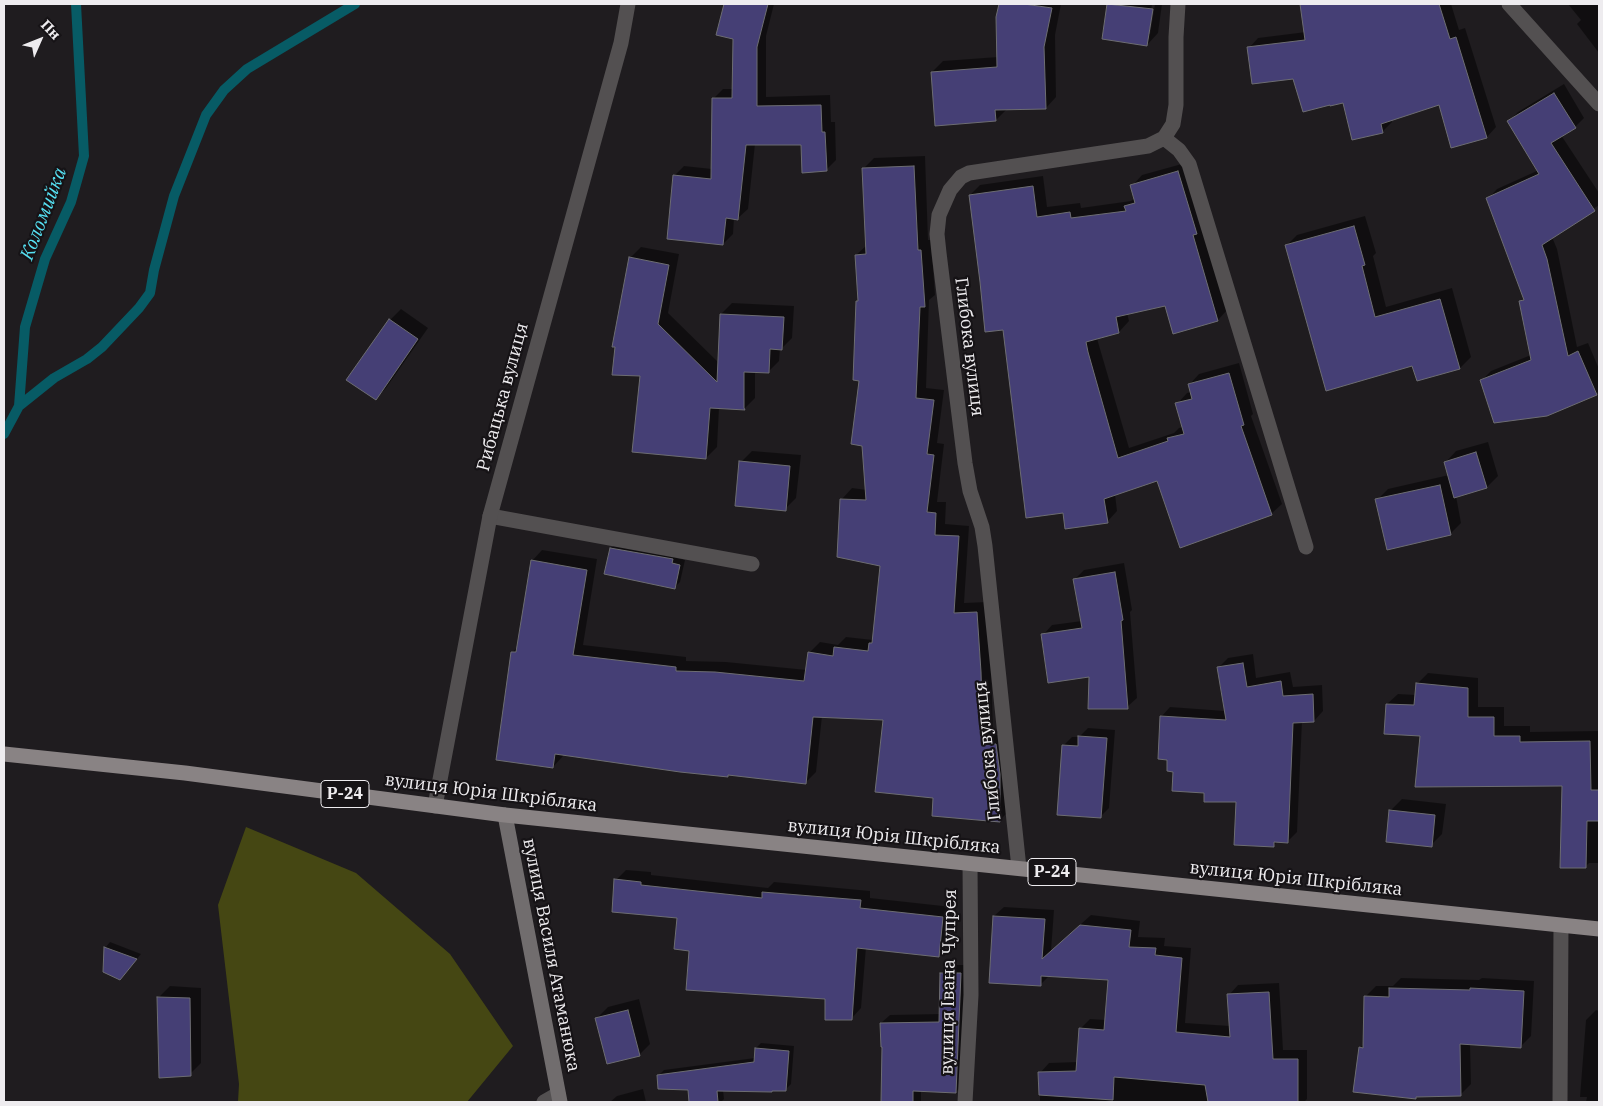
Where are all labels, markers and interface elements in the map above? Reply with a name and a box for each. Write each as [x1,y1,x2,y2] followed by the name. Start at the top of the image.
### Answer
[15,15,65,65] north arrow
[37,16,65,43] text: Пн
[16,165,72,263] water label: Коломийка
[950,276,988,418] street label: Глибока вулиця
[473,320,533,474] street label: Рибацька вулиця
[970,680,1006,822] street label: Глибока вулиця
[384,769,598,817] street label: вулиця Юрія Шкрібляка
[321,781,369,808] road number: Р-24
[787,815,1001,859] street label: вулиця Юрія Шкрібляка
[518,836,584,1074] street label: вулиця Василя Атаманюка
[1189,857,1403,901] street label: вулиця Юрія Шкрібляка
[1028,859,1076,886] road number: Р-24
[937,889,961,1075] street label: вулиця Івана Чупрея

